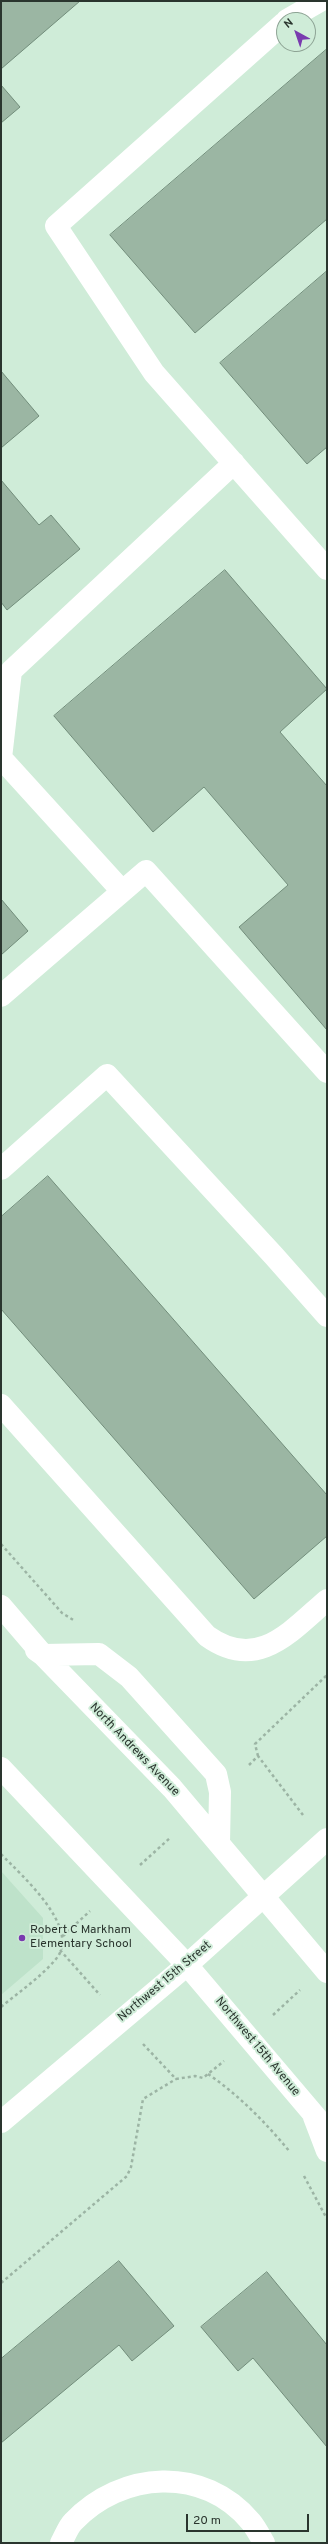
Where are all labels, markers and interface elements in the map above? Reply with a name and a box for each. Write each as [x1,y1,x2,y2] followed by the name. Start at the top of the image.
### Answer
[276,12,316,52] north arrow
[281,16,296,31] text: N
[86,1701,182,1799] street label: North Andrews Avenue
[30,1924,132,1952] place label: Robert C Markham Elementary School
[17,1933,27,1943] marker: Robert C Markham Elementary School
[115,1939,215,2025] street label: Northwest 15th Street
[211,1995,303,2099] street label: Northwest 15th Avenue
[188,2506,311,2532] scale bar
[193,2513,221,2529] text: 20 m

